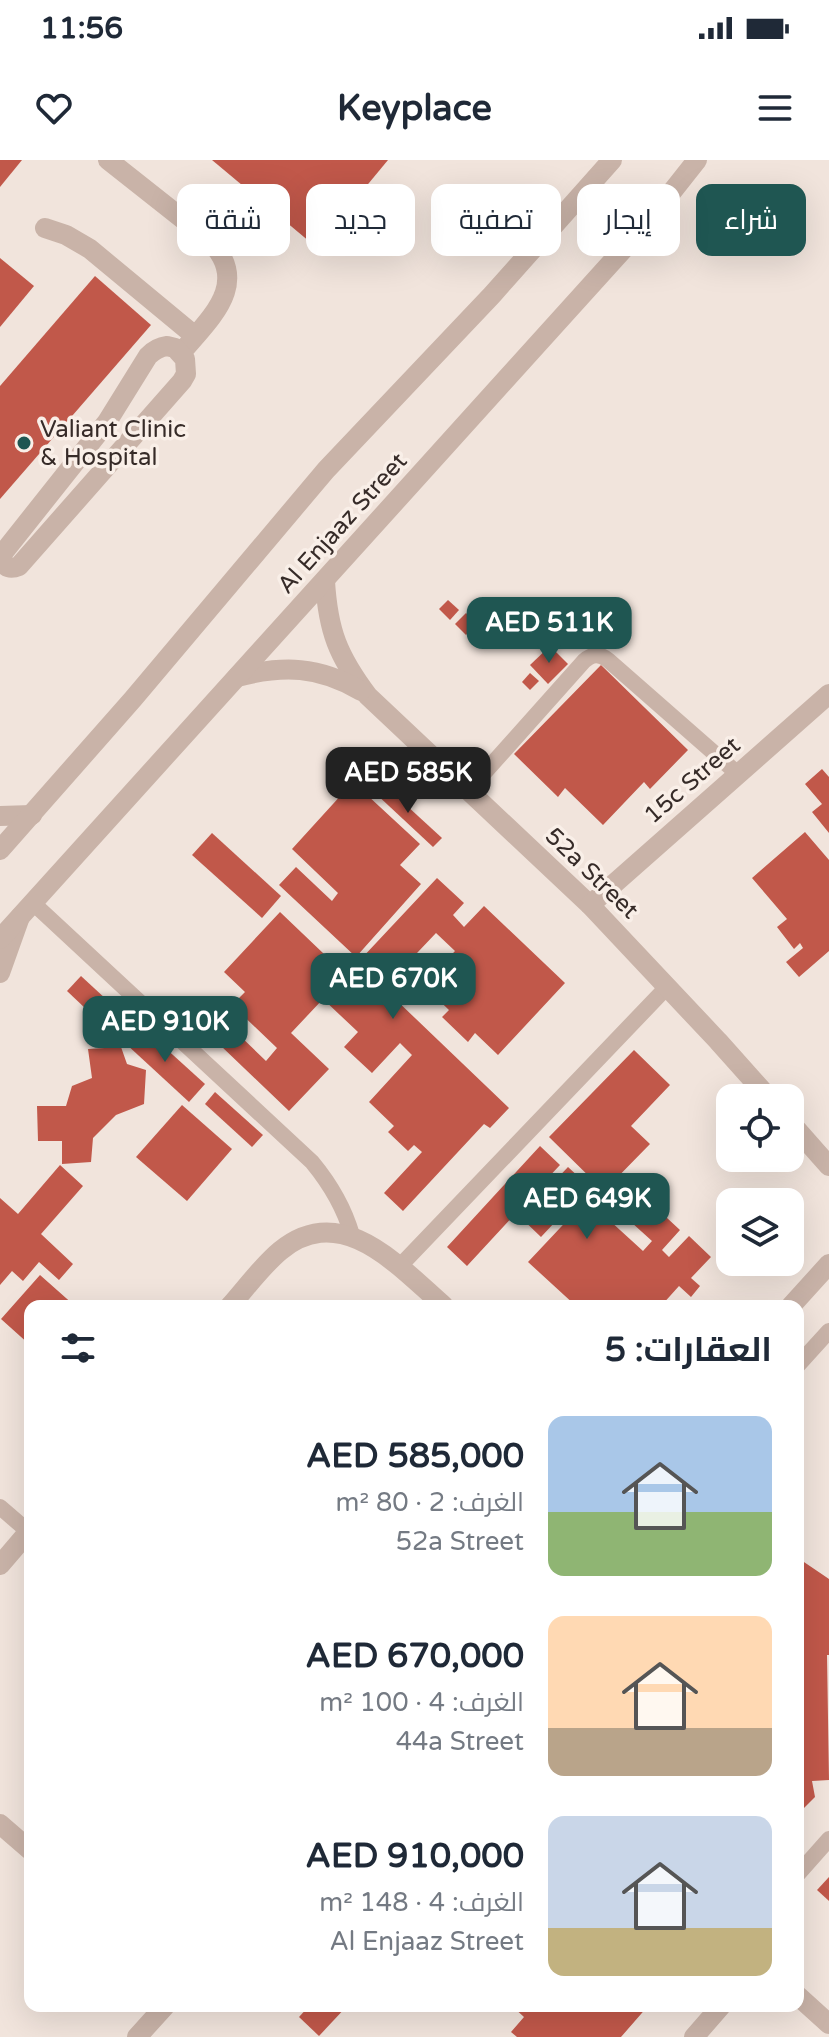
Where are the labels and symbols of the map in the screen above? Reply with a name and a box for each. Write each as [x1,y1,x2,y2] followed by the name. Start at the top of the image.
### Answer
[40,415,186,472] place label: Valiant Clinic & Hospital
[15,434,33,452] marker: Valiant Clinic & Hospital
[272,447,413,600] street label: Al Enjaaz Street
[466,597,632,665] pin: AED 511K
[638,731,746,830] street label: 15c Street
[325,747,491,815] pin: AED 585K
[539,822,644,925] street label: 52a Street
[310,953,476,1021] pin: AED 670K
[82,996,248,1064] pin: AED 910K
[504,1173,670,1241] pin: AED 649K

